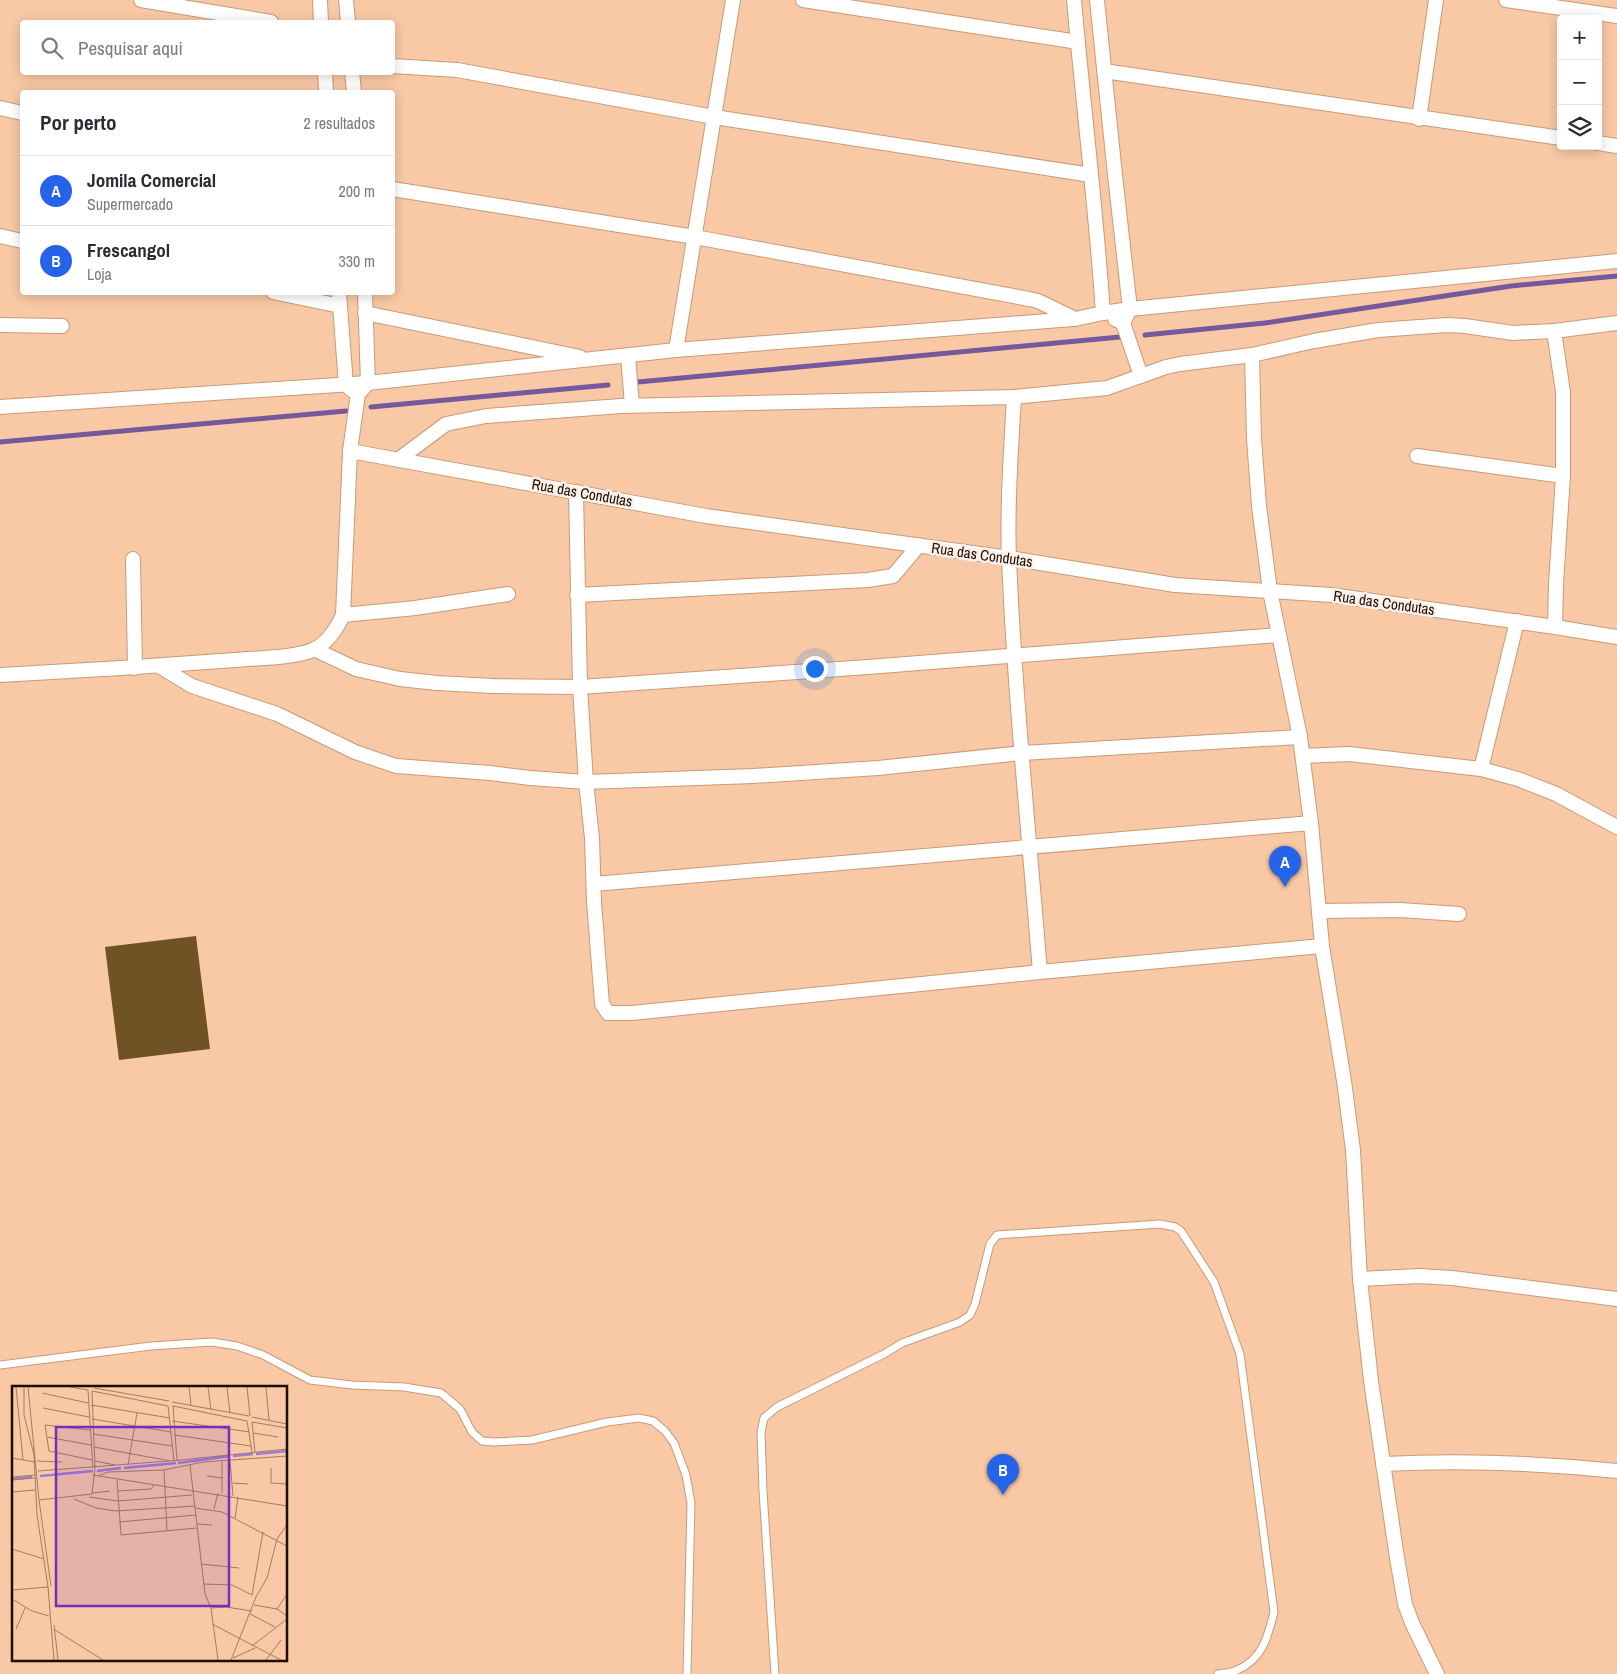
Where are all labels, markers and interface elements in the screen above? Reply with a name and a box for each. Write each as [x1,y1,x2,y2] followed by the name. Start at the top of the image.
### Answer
[1557,15,1602,150] map controls
[1557,15,1602,60] button: +
[20,20,395,75] search box
[38,34,66,62] icon: search
[78,35,183,61] text: Pesquisar aqui
[1557,60,1602,105] button: −
[1557,105,1602,150] button: layers
[40,108,117,137] text: Por perto
[304,112,375,134] text: 2 resultados
[87,167,216,193] text: Jomila Comercial
[51,180,61,202] text: A
[339,180,375,202] text: 200 m
[87,193,173,215] text: Supermercado
[87,237,170,263] text: Frescangol
[51,250,61,272] text: B
[339,250,375,272] text: 330 m
[87,263,112,285] text: Loja
[530,473,634,512] street label: Rua das Condutas
[930,537,1034,572] street label: Rua das Condutas
[1332,585,1436,620] street label: Rua das Condutas
[802,656,828,682] your location
[1269,846,1301,887] pin: A
[12,1386,288,1662] inset map
[987,1454,1019,1495] pin: B

